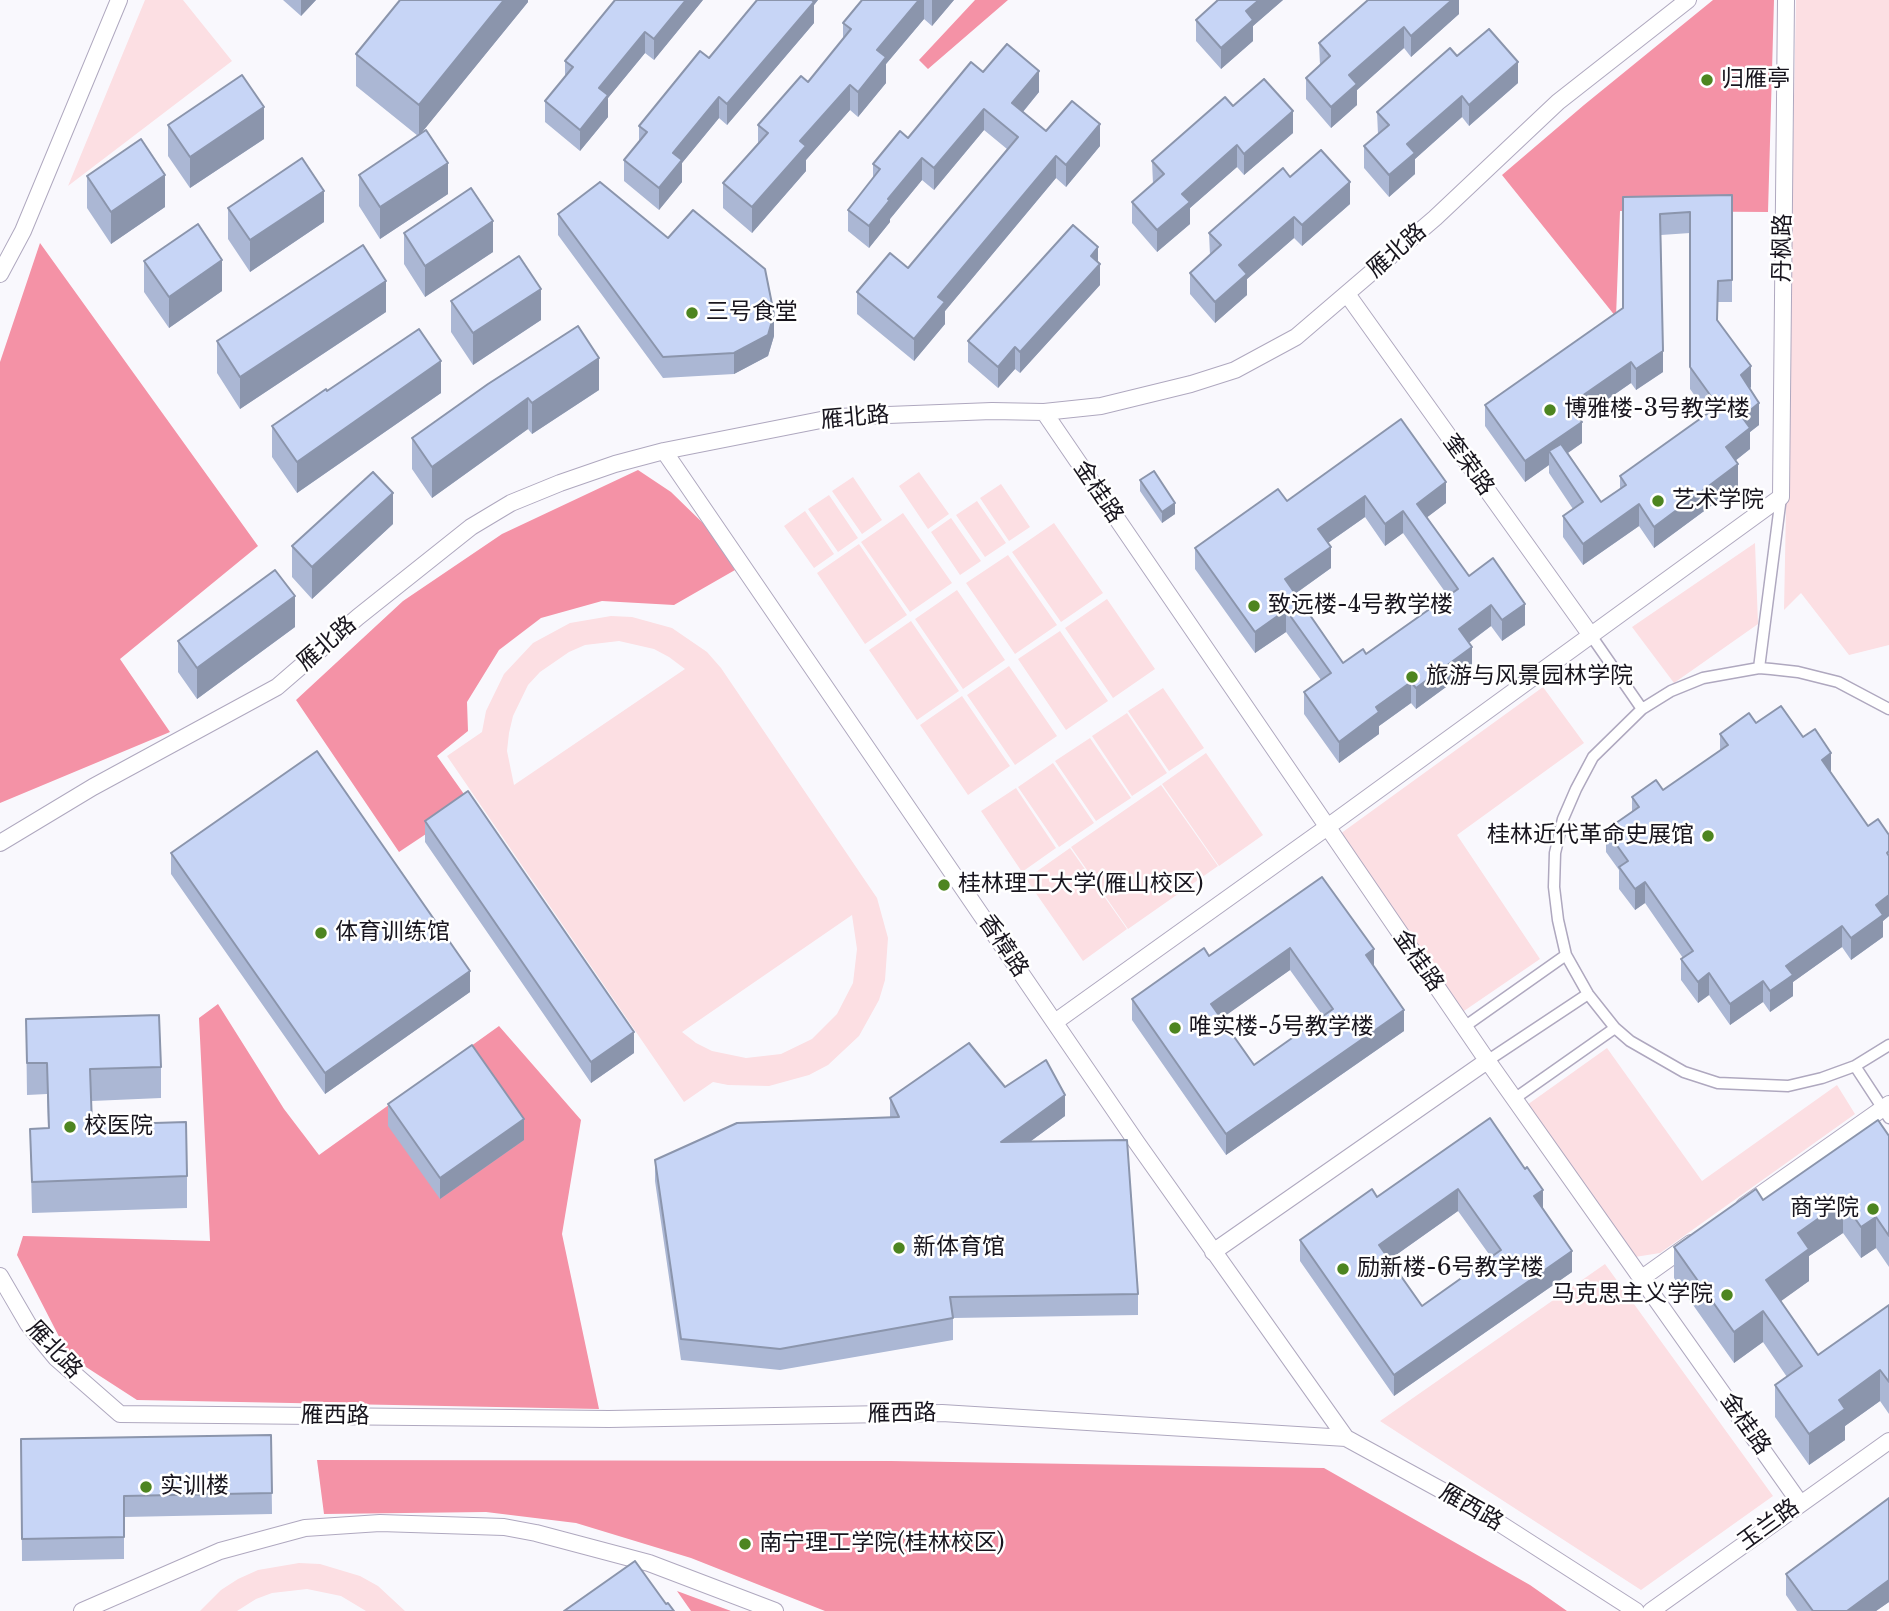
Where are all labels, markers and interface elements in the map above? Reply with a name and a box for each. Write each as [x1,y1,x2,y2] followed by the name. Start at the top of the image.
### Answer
[1721,66,1790,94] place label: 归雁亭
[1699,72,1715,88] marker: 归雁亭
[1769,213,1797,283] street label: 丹枫路
[1362,218,1432,284] street label: 雁北路
[706,299,798,327] place label: 三号食堂
[684,305,700,321] marker: 三号食堂
[1564,396,1750,424] place label: 博雅楼-3号教学楼
[819,401,891,435] street label: 雁北路
[1542,402,1558,418] marker: 博雅楼-3号教学楼
[1437,429,1499,501] street label: 奎荣路
[1067,456,1129,528] street label: 金桂路
[1672,487,1764,515] place label: 艺术学院
[1650,493,1666,509] marker: 艺术学院
[1268,592,1453,620] place label: 致远楼-4号教学楼
[1246,598,1262,614] marker: 致远楼-4号教学楼
[292,611,362,677] street label: 雁北路
[1426,663,1633,691] place label: 旅游与风景园林学院
[1404,669,1420,685] marker: 旅游与风景园林学院
[1487,822,1694,850] place label: 桂林近代革命史展馆
[1700,828,1716,844] marker: 桂林近代革命史展馆
[958,871,1203,899] place label: 桂林理工大学(雁山校区)
[936,877,952,893] marker: 桂林理工大学(雁山校区)
[972,910,1034,982] street label: 香樟路
[335,919,450,947] place label: 体育训练馆
[313,925,329,941] marker: 体育训练馆
[1387,925,1449,997] street label: 金桂路
[1189,1014,1374,1042] place label: 唯实楼-5号教学楼
[1167,1020,1183,1036] marker: 唯实楼-5号教学楼
[84,1113,153,1141] place label: 校医院
[62,1119,78,1135] marker: 校医院
[1790,1195,1859,1223] place label: 商学院
[1865,1201,1881,1217] marker: 商学院
[913,1234,1005,1262] place label: 新体育馆
[891,1240,907,1256] marker: 新体育馆
[1357,1255,1543,1283] place label: 励新楼-6号教学楼
[1335,1261,1351,1277] marker: 励新楼-6号教学楼
[1552,1281,1713,1309] place label: 马克思主义学院
[1719,1287,1735,1303] marker: 马克思主义学院
[20,1315,88,1385] street label: 雁北路
[1714,1388,1776,1460] street label: 金桂路
[867,1400,937,1428] street label: 雁西路
[300,1402,370,1430] street label: 雁西路
[160,1473,229,1501] place label: 实训楼
[138,1479,154,1495] marker: 实训楼
[1434,1479,1508,1537] street label: 雁西路
[1733,1494,1805,1556] street label: 玉兰路
[759,1530,1004,1558] place label: 南宁理工学院(桂林校区)
[737,1536,753,1552] marker: 南宁理工学院(桂林校区)

